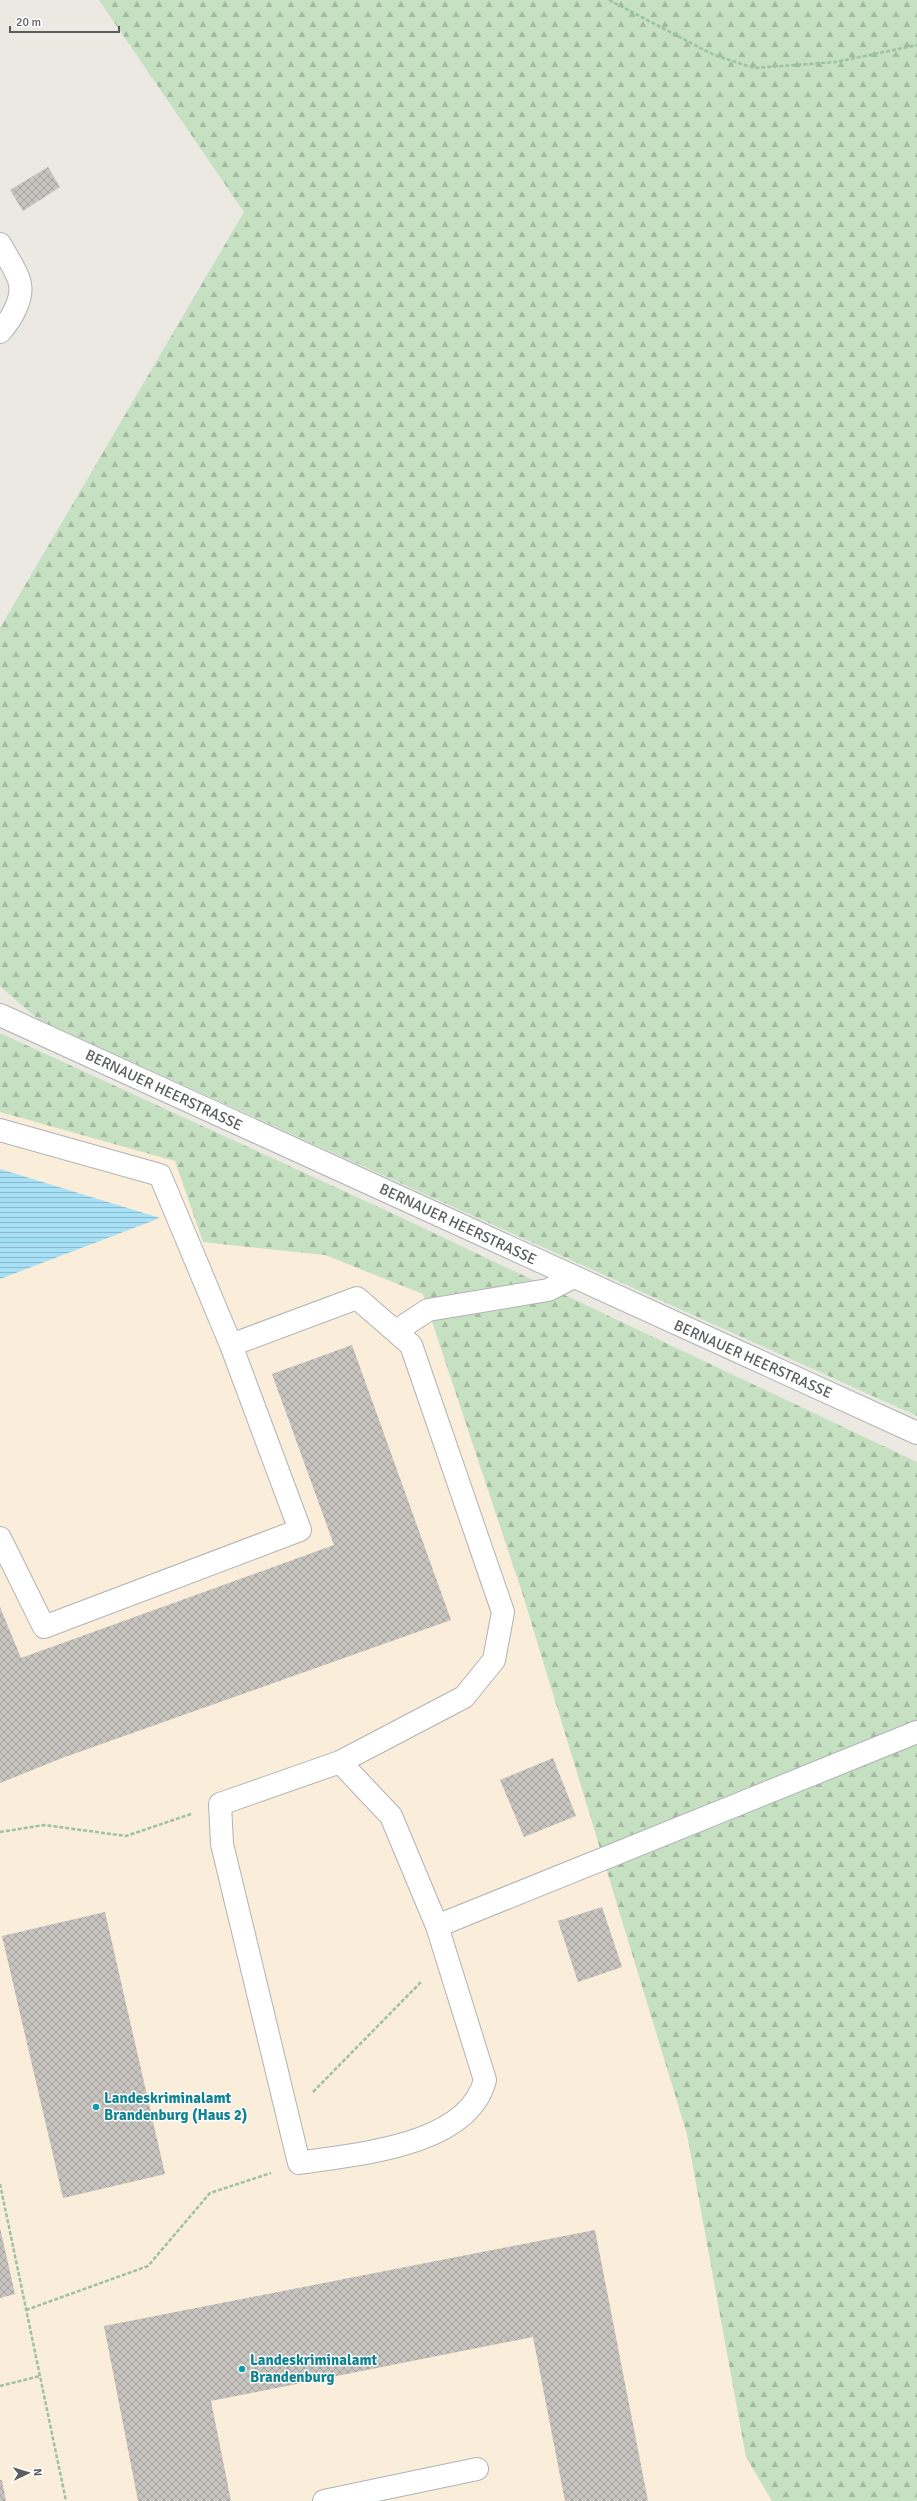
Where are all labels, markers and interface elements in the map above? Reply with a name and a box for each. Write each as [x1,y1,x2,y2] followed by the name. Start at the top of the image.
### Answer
[10,8,119,34] scale bar
[16,15,41,30] text: 20 m
[83,1046,245,1134] street label: BERNAUER HEERSTRASSE
[377,1180,539,1268] street label: BERNAUER HEERSTRASSE
[671,1316,835,1402] street label: BERNAUER HEERSTRASSE
[104,2089,247,2124] place label: Landeskriminalamt Brandenburg (Haus 2)
[91,2102,101,2112] marker: Landeskriminalamt Brandenburg (Haus 2)
[250,2351,378,2386] place label: Landeskriminalamt Brandenburg
[237,2364,247,2374] marker: Landeskriminalamt Brandenburg
[8,2453,48,2493] north arrow
[31,2468,44,2477] text: N

